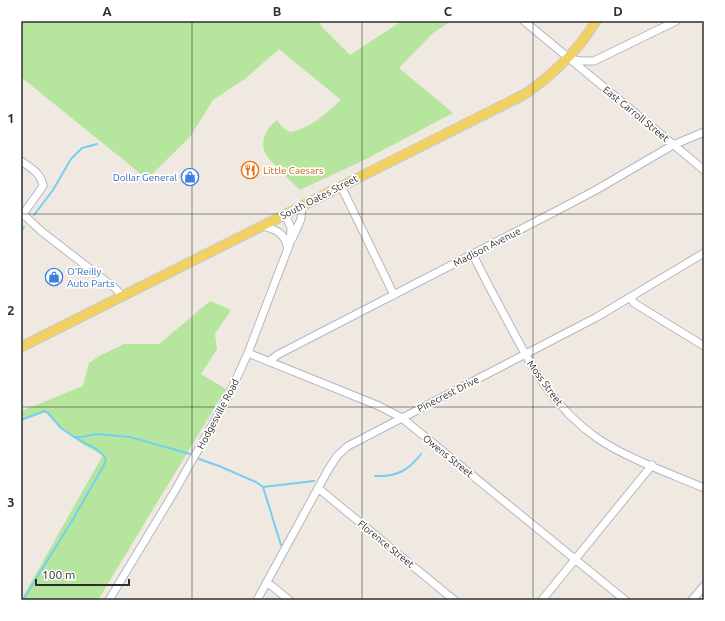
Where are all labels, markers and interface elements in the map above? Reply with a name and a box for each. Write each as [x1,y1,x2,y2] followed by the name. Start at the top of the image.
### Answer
[102,4,112,18] text: A
[273,4,282,18] text: B
[444,4,453,18] text: C
[613,4,623,18] text: D
[601,84,671,144] street label: East Carroll Street
[7,111,15,125] text: 1
[240,160,260,180] restaurant icon: Little Caesars
[263,165,323,176] place label: Little Caesars
[180,167,200,187] shop icon: Dollar General
[113,172,177,183] place label: Dollar General
[278,173,360,221] street label: South Oates Street
[452,225,522,269] street label: Madison Avenue
[67,266,114,289] place label: O'Reilly Auto Parts
[44,267,64,287] shop icon: O'Reilly Auto Parts
[7,303,15,317] text: 2
[525,358,565,408] street label: Moss Street
[415,374,481,414] street label: Pinecrest Drive
[195,377,241,451] street label: Hodgesville Road
[421,432,475,480] street label: Owens Street
[7,495,15,509] text: 3
[356,518,416,570] street label: Florence Street
[36,561,129,587] scale bar
[42,568,75,581] text: 100 m

